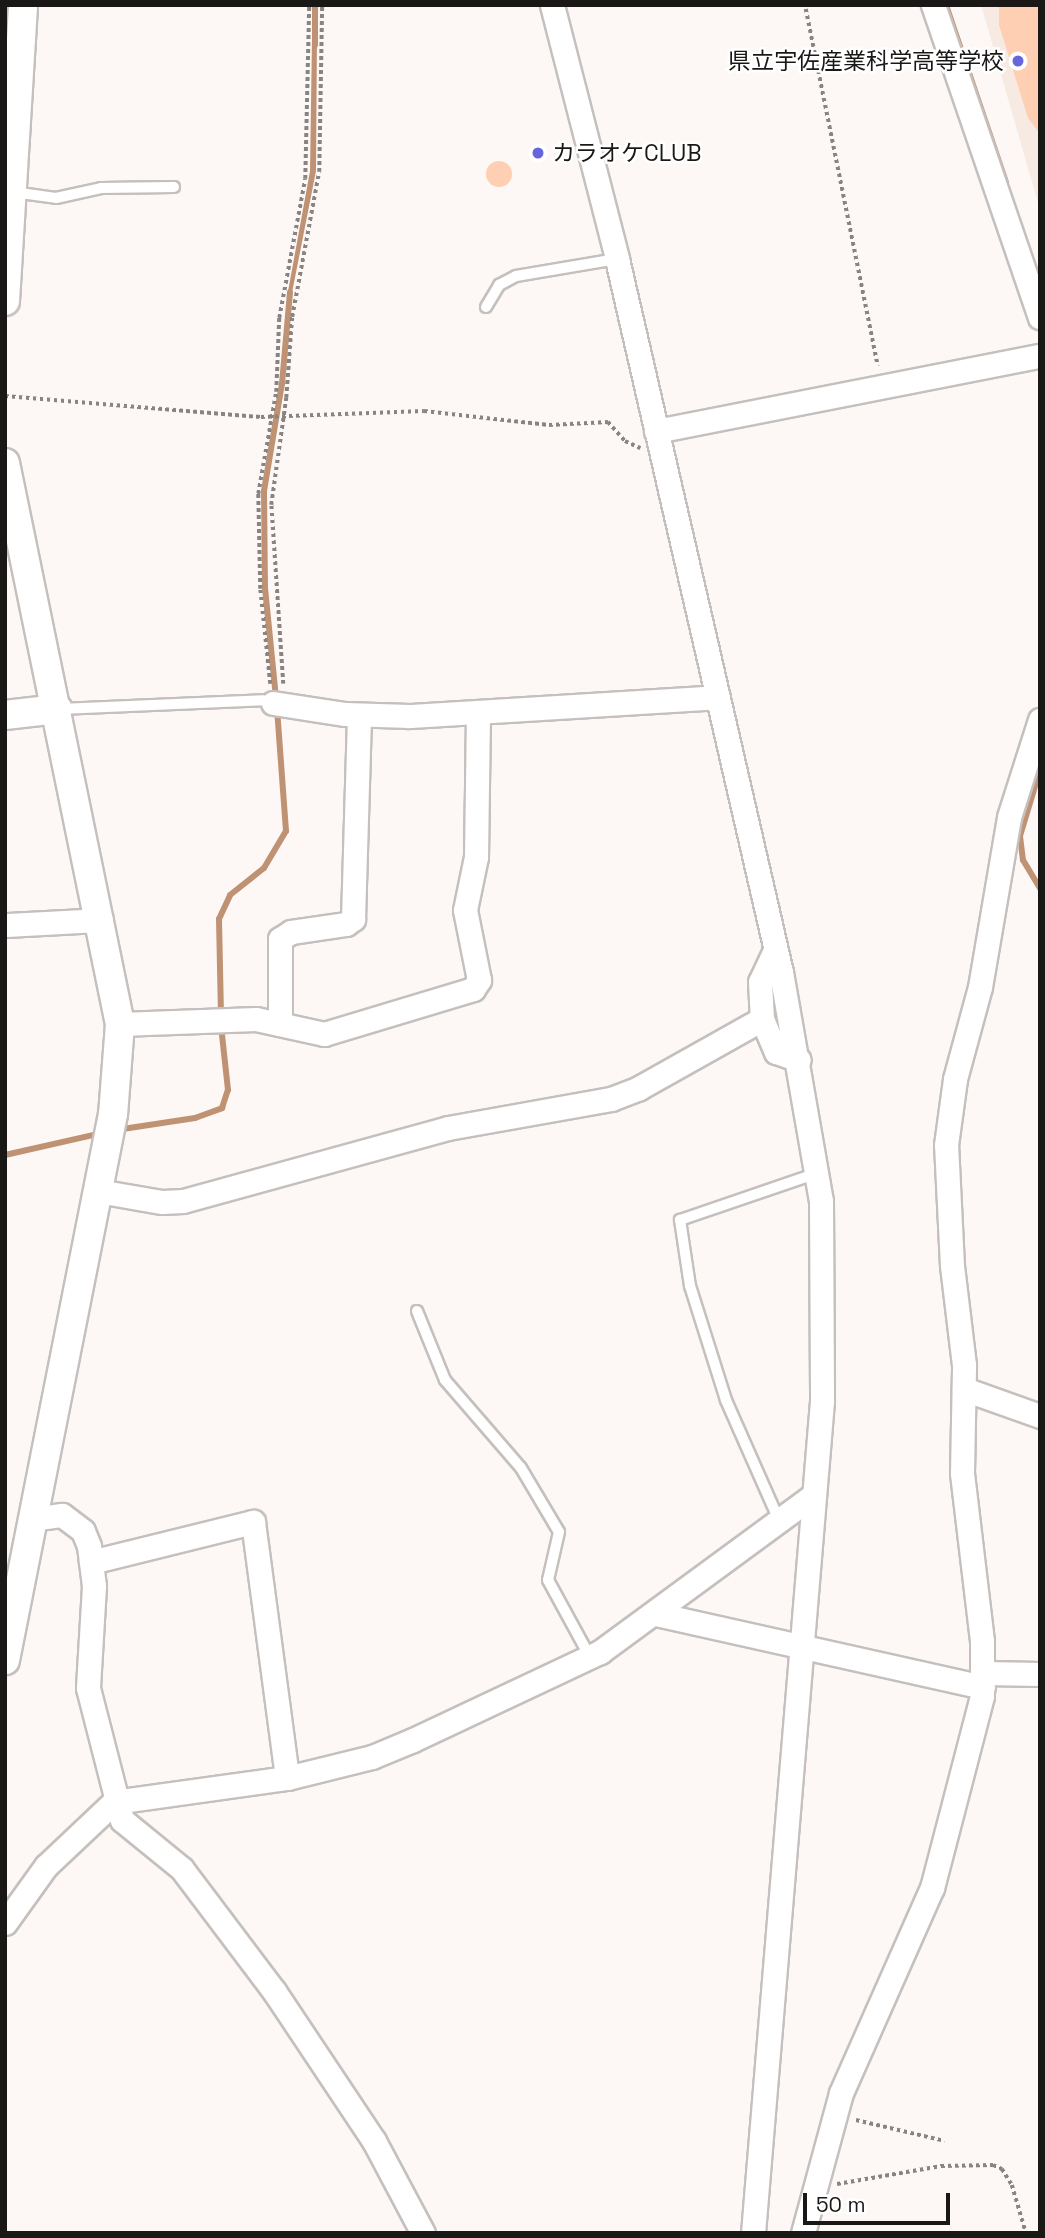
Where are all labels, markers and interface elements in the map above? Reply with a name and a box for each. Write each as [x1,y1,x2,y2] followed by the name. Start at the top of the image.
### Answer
[728,47,1004,75] place label: 県立宇佐産業科学高等学校
[1010,53,1026,69] marker: 県立宇佐産業科学高等学校
[552,139,701,167] place label: カラオケCLUB
[530,145,546,161] marker: カラオケCLUB
[807,2178,954,2222] scale bar
[816,2191,866,2218] text: 50 m

